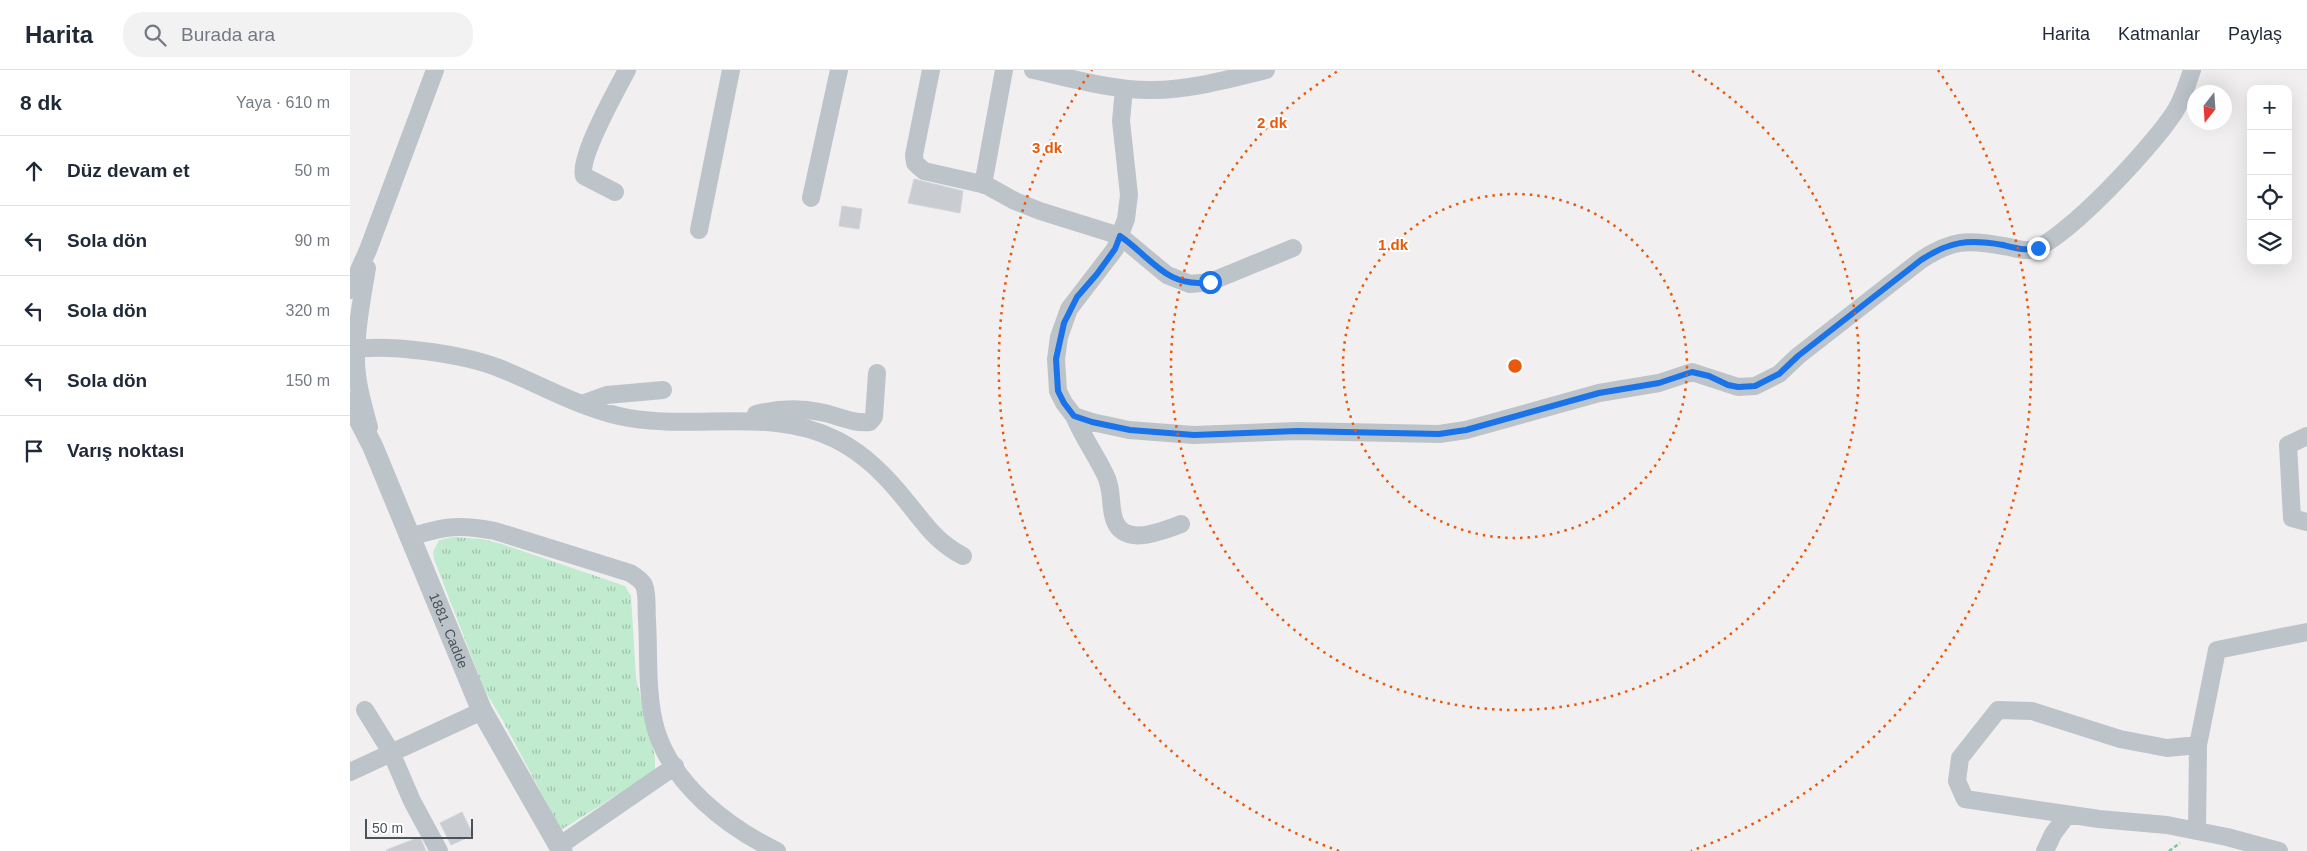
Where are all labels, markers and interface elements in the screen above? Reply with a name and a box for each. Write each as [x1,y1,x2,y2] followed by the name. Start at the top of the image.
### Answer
[123,12,473,57] search box
[25,21,93,48] text: Harita
[141,21,169,49] icon: search
[181,24,275,45] text: Burada ara
[2042,24,2090,44] text: Harita
[2118,24,2200,44] text: Katmanlar
[2228,24,2282,44] text: Paylaş
[2187,85,2232,130] north arrow
[2247,85,2292,265] map controls
[2247,85,2292,130] button: +
[20,91,62,114] text: 8 dk
[236,94,330,111] text: Yaya · 610 m
[1257,114,1288,131] text: 2 dk
[2247,130,2292,175] button: −
[1032,139,1063,156] text: 3 dk
[20,157,48,185] icon: ahead
[67,160,189,181] text: Düz devam et
[294,162,330,179] text: 50 m
[2247,175,2292,220] button: locate
[2247,220,2292,265] button: layers
[20,227,48,255] icon: left
[67,230,147,251] text: Sola dön
[294,232,330,249] text: 90 m
[1378,236,1409,253] text: 1 dk
[2027,237,2050,260] route end
[1199,271,1222,294] route start
[20,297,48,325] icon: left
[67,300,147,321] text: Sola dön
[286,302,330,319] text: 320 m
[1506,357,1524,375] centre of rings
[20,367,48,395] icon: left
[67,370,147,391] text: Sola dön
[286,372,330,389] text: 150 m
[20,437,48,465] icon: arrive
[67,440,184,461] text: Varış noktası
[426,590,472,671] street label: 1881. Cadde
[365,816,472,839] scale bar
[372,820,403,836] text: 50 m

